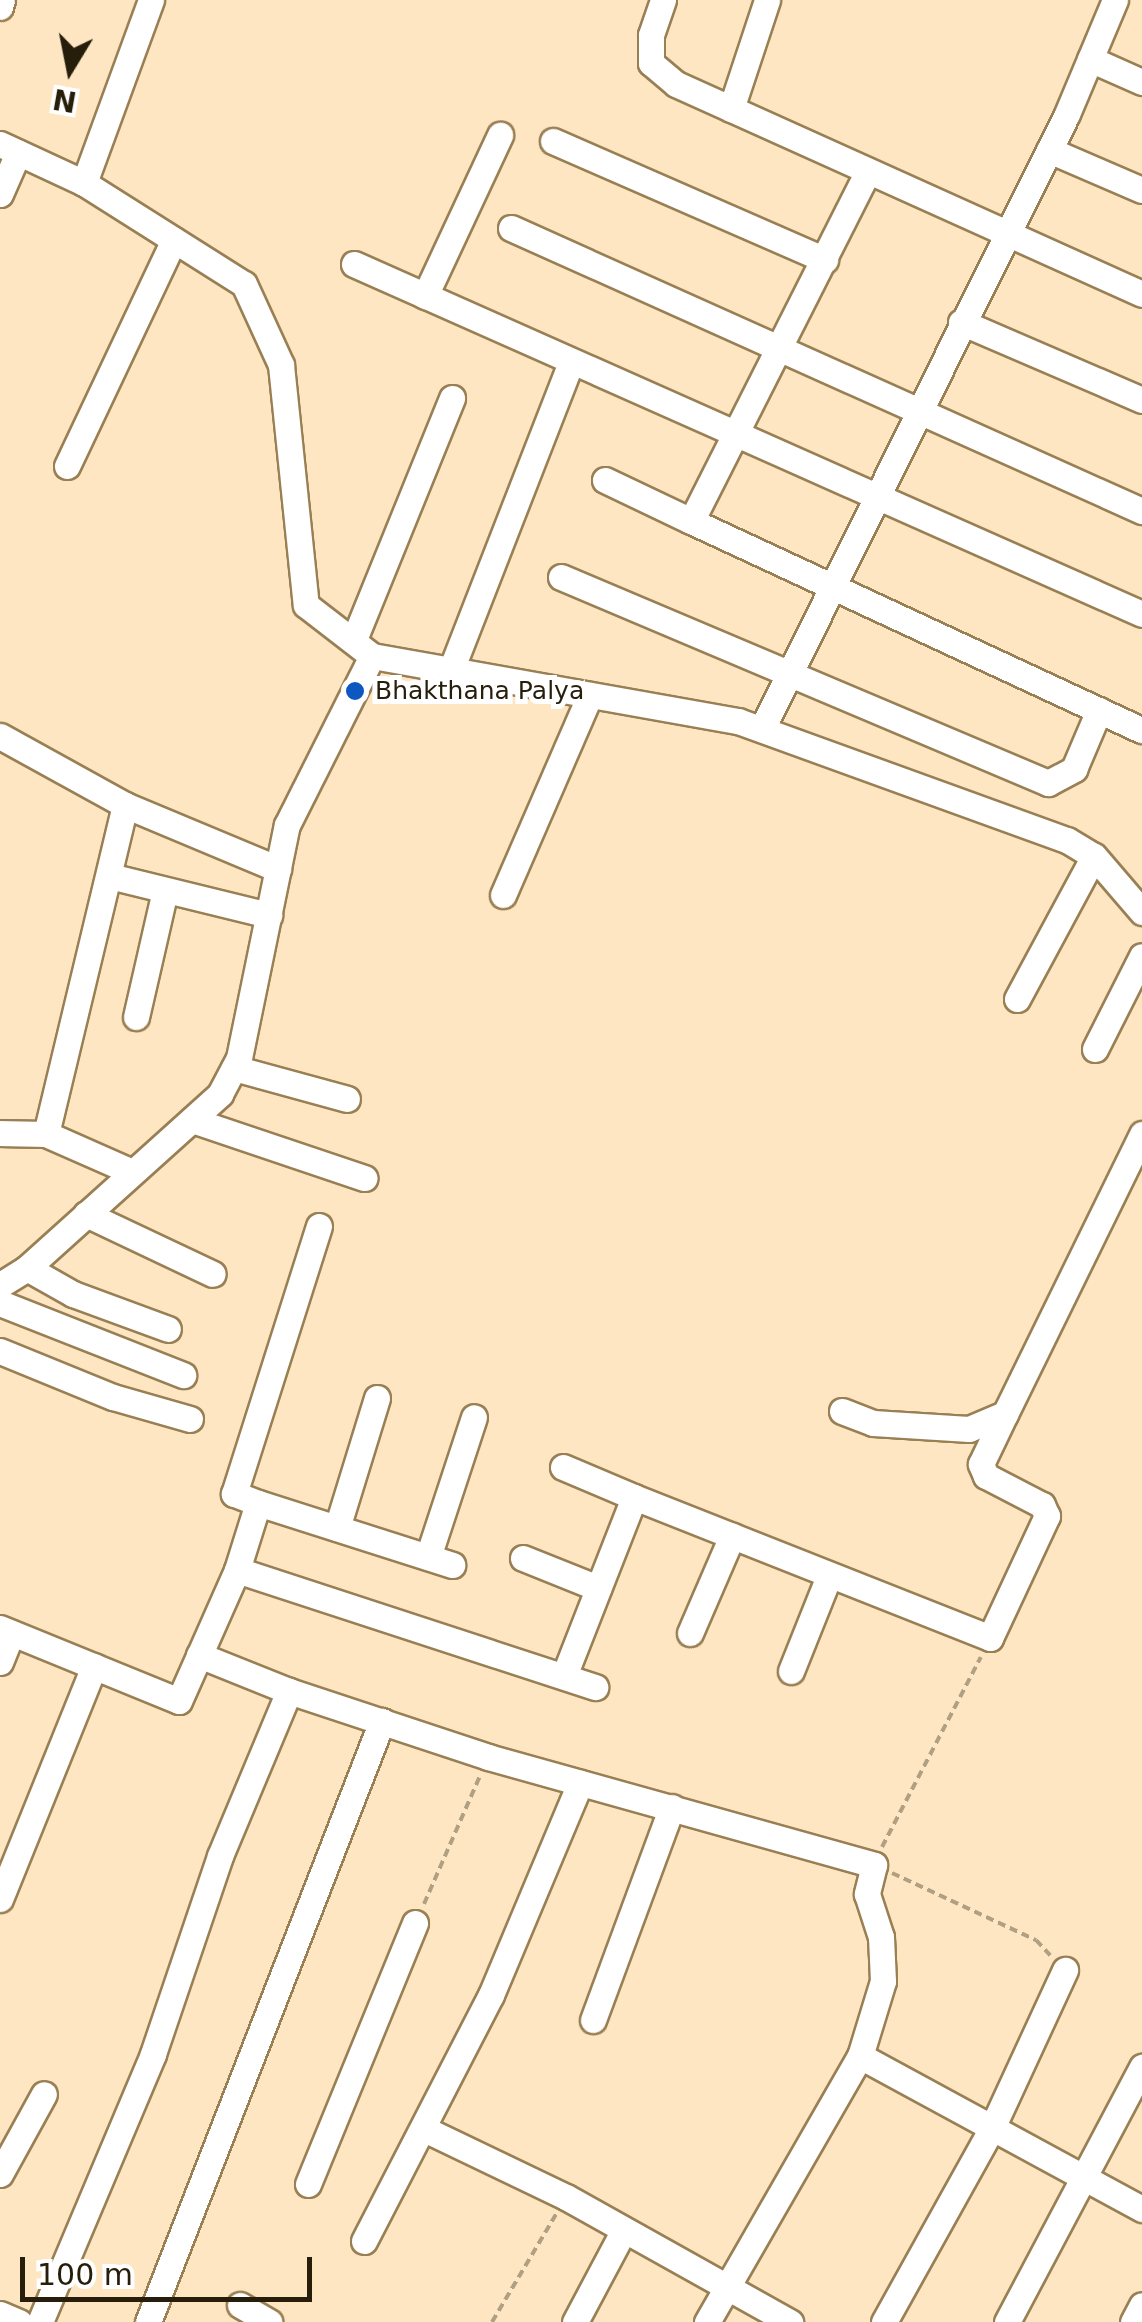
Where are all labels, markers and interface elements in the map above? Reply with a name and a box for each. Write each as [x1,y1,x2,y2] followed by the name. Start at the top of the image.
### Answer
[20,20,120,120] north arrow
[50,82,79,118] text: N
[375,676,584,706] place label: Bhakthana Palya
[344,680,366,702] marker: Bhakthana Palya
[25,2237,318,2299] scale bar
[37,2257,133,2292] text: 100 m

